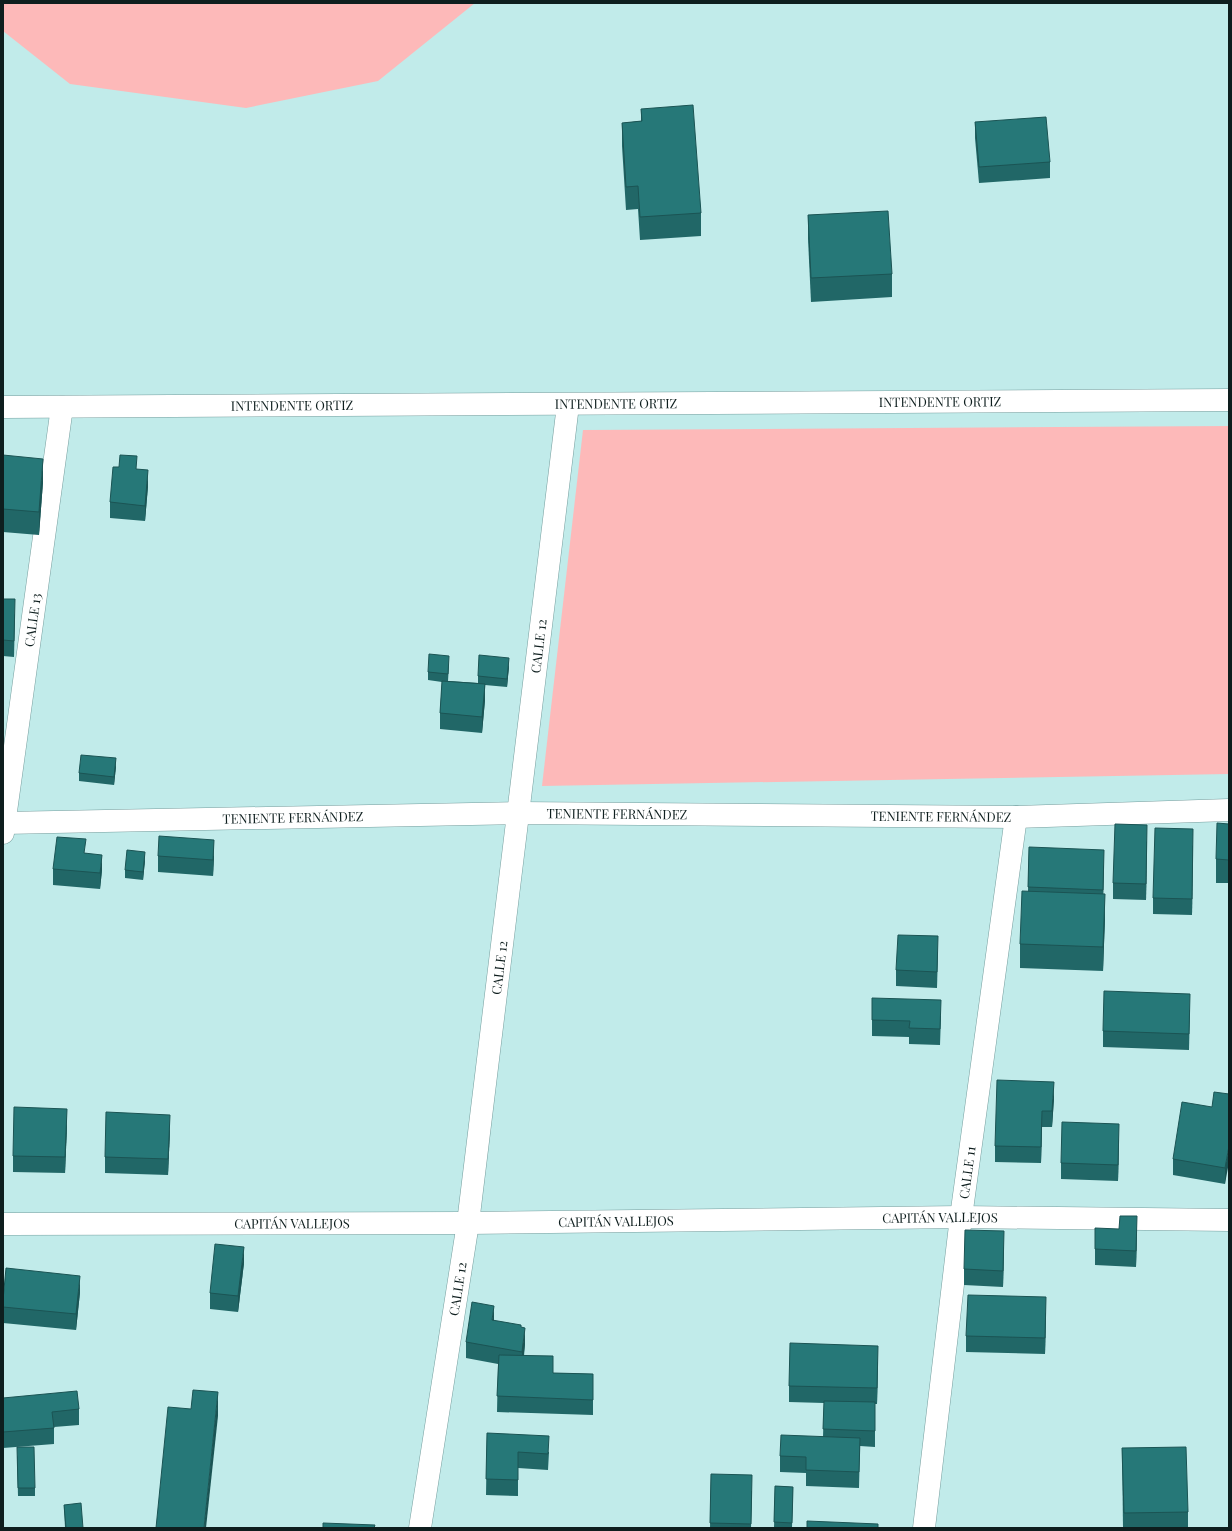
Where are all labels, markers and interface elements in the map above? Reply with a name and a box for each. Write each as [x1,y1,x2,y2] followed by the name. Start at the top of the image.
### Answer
[879,392,1002,410] street label: INTENDENTE ORTIZ
[555,394,678,412] street label: INTENDENTE ORTIZ
[231,396,354,414] street label: INTENDENTE ORTIZ
[20,592,44,648] street label: CALLE 13
[526,618,550,674] street label: CALLE 12
[546,804,688,822] street label: TENIENTE FERNÁNDEZ
[222,807,364,827] street label: TENIENTE FERNÁNDEZ
[870,807,1012,825] street label: TENIENTE FERNÁNDEZ
[487,940,510,996] street label: CALLE 12
[955,1145,979,1200] street label: CALLE 11
[882,1208,998,1226] street label: CAPITÁN VALLEJOS
[558,1211,674,1230] street label: CAPITÁN VALLEJOS
[234,1214,350,1232] street label: CAPITÁN VALLEJOS
[445,1261,470,1317] street label: CALLE 12

